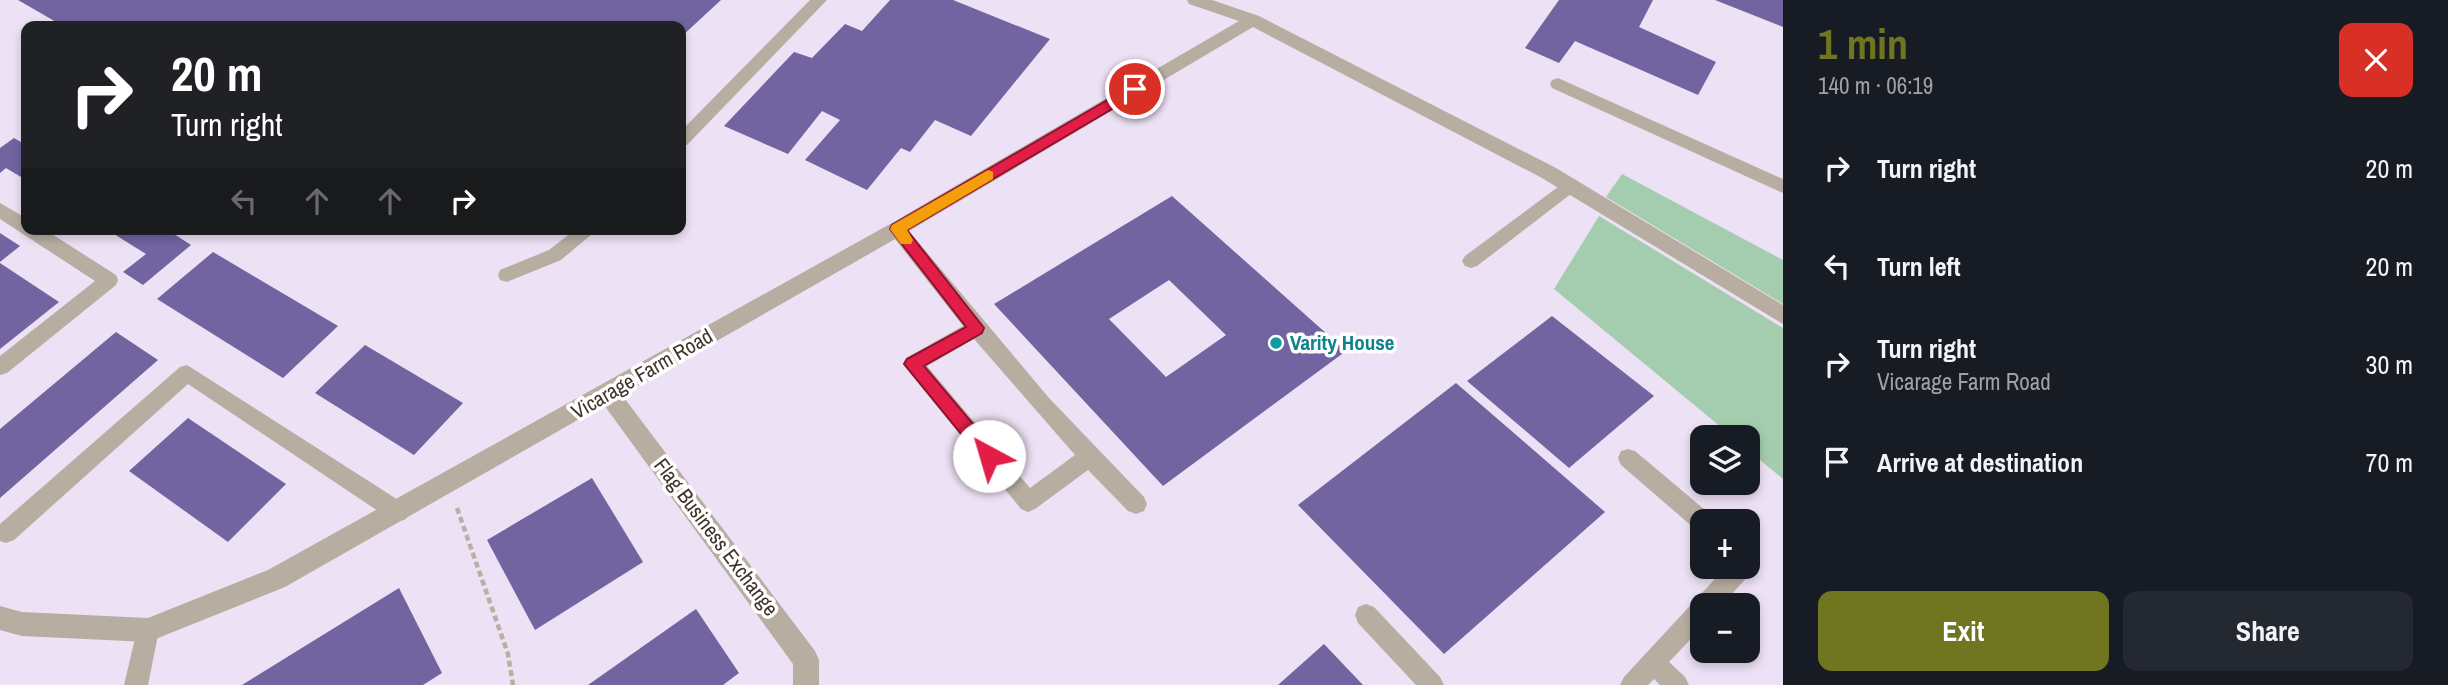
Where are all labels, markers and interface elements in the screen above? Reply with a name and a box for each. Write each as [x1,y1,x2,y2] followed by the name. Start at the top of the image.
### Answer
[1818,16,1908,72] text: 1 min
[2339,23,2413,97] button: close
[171,40,263,106] text: 20 m
[56,49,147,140] icon: right
[1105,59,1165,119] pin
[1116,70,1154,108] icon: arrive
[1818,70,1933,101] text: 140 m · 06:19
[171,103,283,146] text: Turn right
[1818,149,1856,187] icon: right
[1877,151,1976,186] text: Turn right
[2366,151,2413,186] text: 20 m
[225,182,263,220] icon: left
[298,182,336,220] icon: ahead
[371,182,409,220] icon: ahead
[444,182,482,220] icon: right
[1818,247,1856,285] icon: left
[1877,249,1961,284] text: Turn left
[2366,249,2413,284] text: 20 m
[566,321,718,426] street label: Vicarage Farm Road
[1290,328,1394,357] place label: Varity House
[1877,331,1976,366] text: Turn right
[1268,335,1284,351] marker: Varity House
[1818,345,1856,383] icon: right
[2366,347,2413,382] text: 30 m
[1877,366,2051,397] text: Vicarage Farm Road
[952,419,1026,493] position arrow
[1690,425,1760,663] map controls
[1690,425,1760,495] button: layers
[1818,443,1856,481] icon: arrive
[1877,445,2083,480] text: Arrive at destination
[2366,445,2413,480] text: 70 m
[647,452,785,621] street label: Flag Business Exchange
[1690,509,1760,579] button: +
[1818,591,2109,671] button: Exit
[2123,591,2413,671] button: Share
[1690,593,1760,663] button: −

